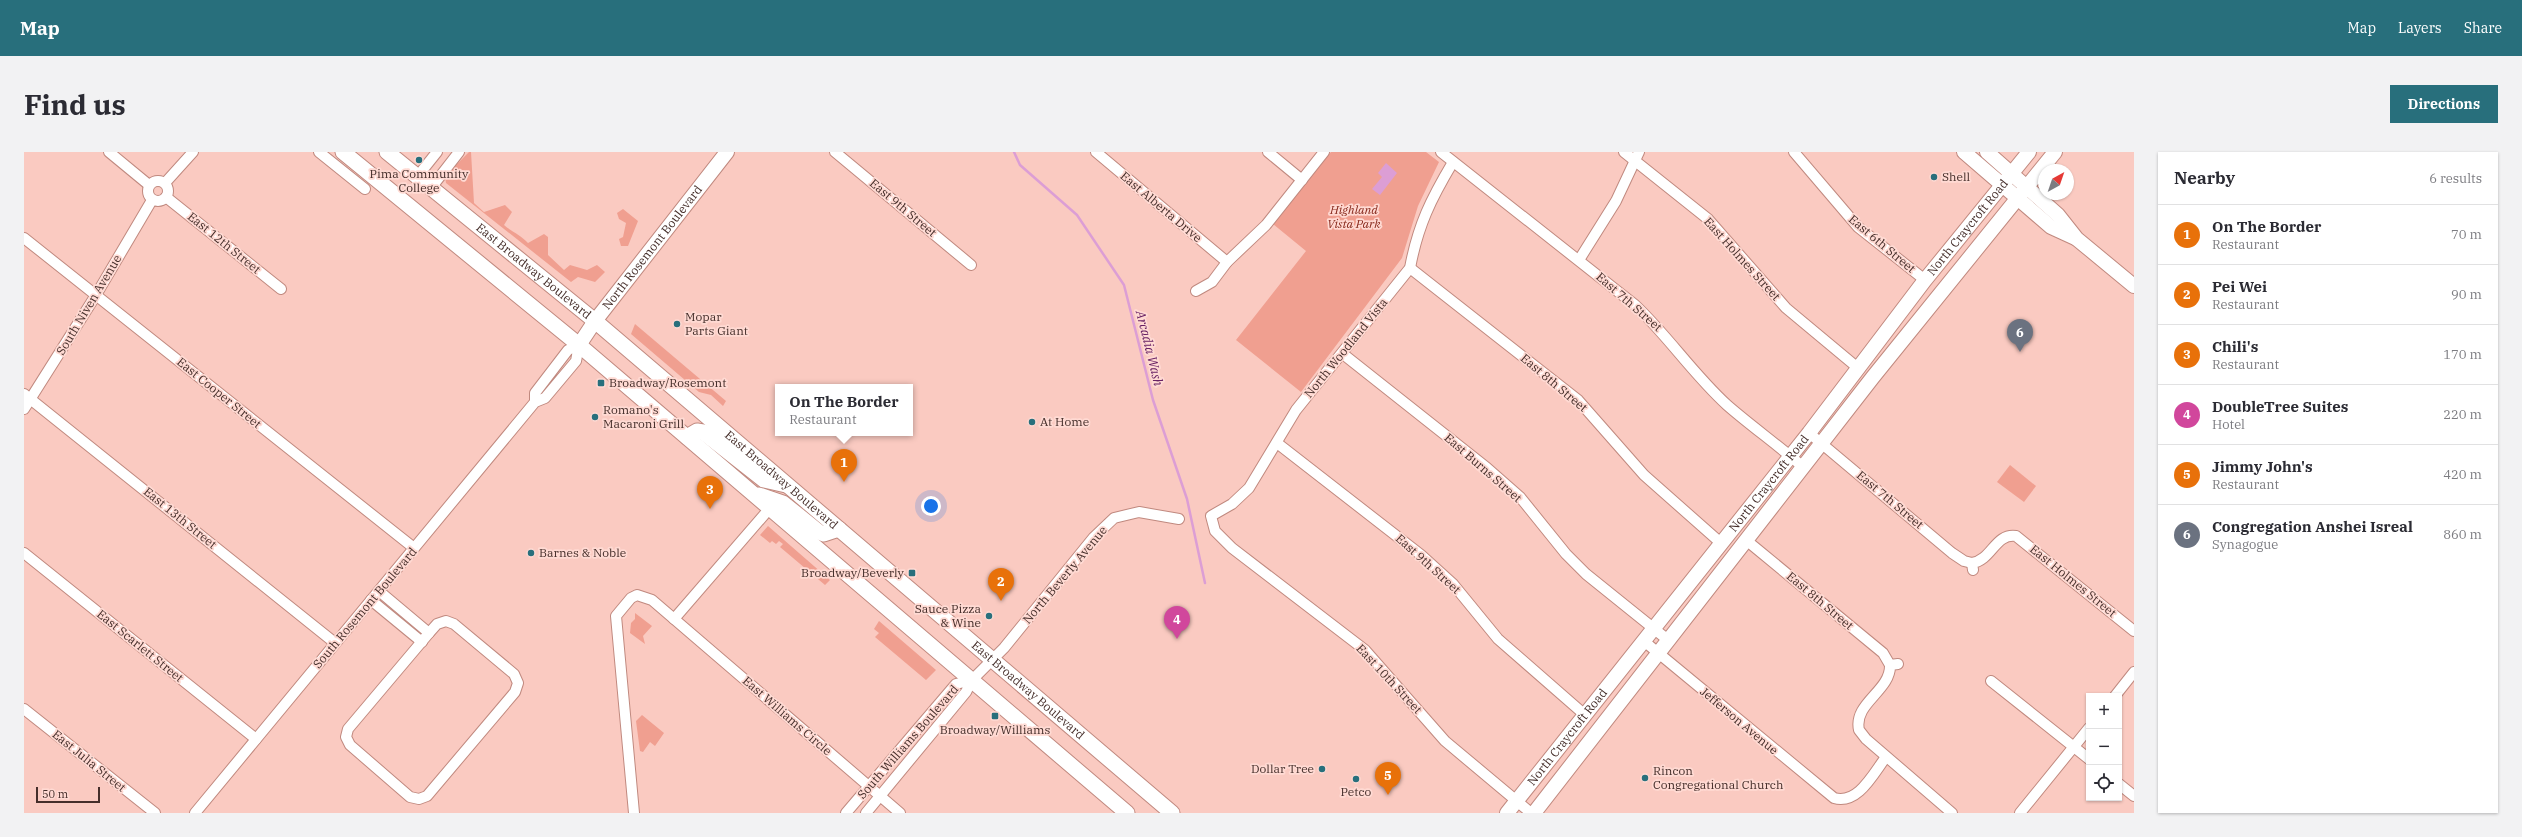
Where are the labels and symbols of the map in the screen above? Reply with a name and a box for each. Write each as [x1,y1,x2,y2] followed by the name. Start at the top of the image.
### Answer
[414,155,424,165] marker: Pima Community College
[2038,164,2074,200] north arrow
[370,166,469,195] place label: Pima Community College
[1118,168,1205,245] street label: East Alberta Drive
[1942,169,1971,184] place label: Shell
[1929,172,1939,182] marker: Shell
[867,175,940,240] street label: East 9th Street
[1924,176,2011,278] street label: North Craycroft Road
[599,182,705,312] street label: North Rosemont Boulevard
[1327,202,1381,231] park label: Highland Vista Park
[185,209,264,277] street label: East 12th Street
[1846,211,1919,276] street label: East 6th Street
[1701,214,1784,303] street label: East Holmes Street
[473,220,595,322] street label: East Broadway Boulevard
[53,252,124,358] street label: South Niven Avenue
[1593,269,1665,334] street label: East 7th Street
[1301,294,1391,401] street label: North Woodland Vista
[1132,308,1167,388] water label: Arcadia Wash
[685,309,748,338] place label: Mopar Parts Giant
[672,319,682,329] marker: Mopar Parts Giant
[2007,319,2033,352] pin: 6
[1518,350,1591,415] street label: East 8th Street
[174,354,264,431] street label: East Cooper Street
[609,375,726,390] place label: Broadway/Rosemont
[596,378,606,388] marker: Broadway/Rosemont
[603,402,684,431] place label: Romano's Macaroni Grill
[590,412,600,422] marker: Romano's Macaroni Grill
[1040,414,1089,429] place label: At Home
[1027,417,1037,427] marker: At Home
[722,427,841,532] street label: East Broadway Boulevard
[1442,430,1525,505] street label: East Burns Street
[1725,432,1812,535] street label: North Craycroft Road
[831,449,857,482] pin: 1
[1854,467,1927,532] street label: East 7th Street
[697,476,723,509] pin: 3
[141,484,220,552] street label: East 13th Street
[921,496,941,516] your location
[1019,523,1110,627] street label: North Beverly Avenue
[1393,530,1464,597] street label: East 9th Street
[2027,541,2120,620] street label: East Holmes Street
[310,544,420,671] street label: South Rosemont Boulevard
[539,545,626,560] place label: Barnes & Noble
[526,548,536,558] marker: Barnes & Noble
[801,565,905,580] place label: Broadway/Beverly
[907,568,917,578] marker: Broadway/Beverly
[988,568,1014,601] pin: 2
[1784,568,1857,633] street label: East 8th Street
[915,601,981,630] place label: Sauce Pizza & Wine
[94,606,187,685] street label: East Scarlett Street
[1164,606,1190,639] pin: 4
[984,611,994,621] marker: Sauce Pizza & Wine
[969,637,1088,742] street label: East Broadway Boulevard
[1353,641,1425,717] street label: East 10th Street
[740,673,835,758] street label: East Williams Circle
[854,682,961,802] street label: South Williams Boulevard
[1697,684,1781,758] street label: Jefferson Avenue
[1524,685,1610,788] street label: North Craycroft Road
[990,711,1000,721] marker: Broadway/Williams
[940,722,1050,737] place label: Broadway/Williams
[49,726,129,795] street label: East Julia Street
[1251,761,1314,776] place label: Dollar Tree
[1375,762,1401,795] pin: 5
[1653,763,1784,792] place label: Rincon Congregational Church
[1317,764,1327,774] marker: Dollar Tree
[1640,773,1650,783] marker: Rincon Congregational Church
[1351,774,1361,784] marker: Petco
[1341,784,1372,799] place label: Petco
[36,785,100,804] scale bar

